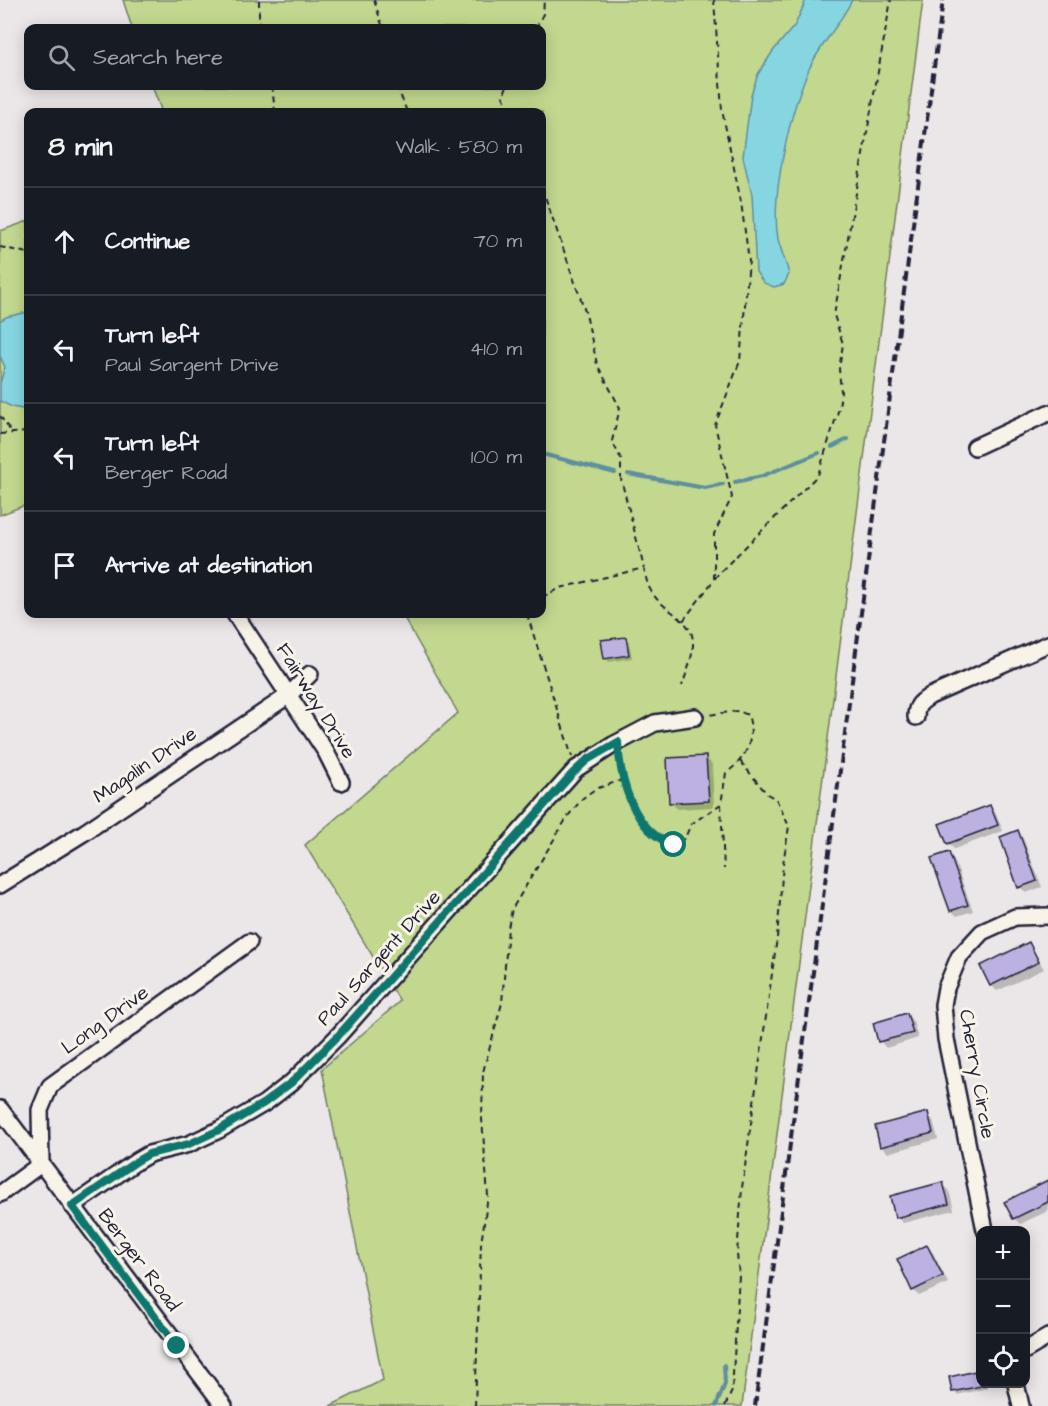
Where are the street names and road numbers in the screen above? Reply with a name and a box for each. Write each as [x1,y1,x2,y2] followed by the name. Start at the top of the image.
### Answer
[268,638,363,765] street label: Fairway Drive
[88,720,203,811] street label: Magalin Drive
[310,884,448,1033] street label: Paul Sargent Drive
[56,979,155,1062] street label: Long Drive
[951,1007,1002,1141] street label: Cherry Circle
[90,1203,187,1318] street label: Berger Road

